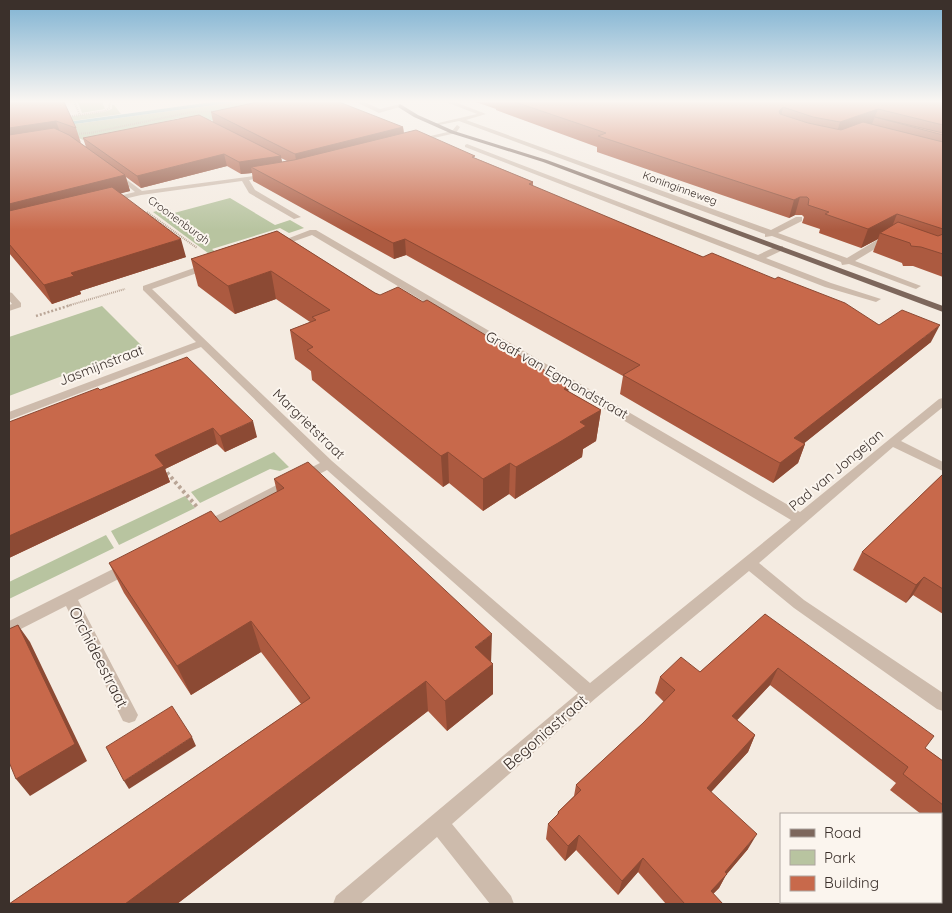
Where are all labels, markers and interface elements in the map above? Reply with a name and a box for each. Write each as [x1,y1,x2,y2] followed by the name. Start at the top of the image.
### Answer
[641,168,719,208] street label: Koninginneweg
[145,193,213,247] street label: Croonenburgh
[483,327,632,423] street label: Graaf van Egmondstraat
[56,341,146,389] street label: Jasmijnstraat
[269,385,349,463] street label: Margrietstraat
[785,425,887,515] street label: Pad van Jongejan
[65,603,133,711] street label: Orchideestraat
[499,690,591,774] street label: Begoniastraat
[780,813,942,903] legend
[824,823,861,842] text: Road
[824,848,856,867] text: Park
[824,873,879,892] text: Building

